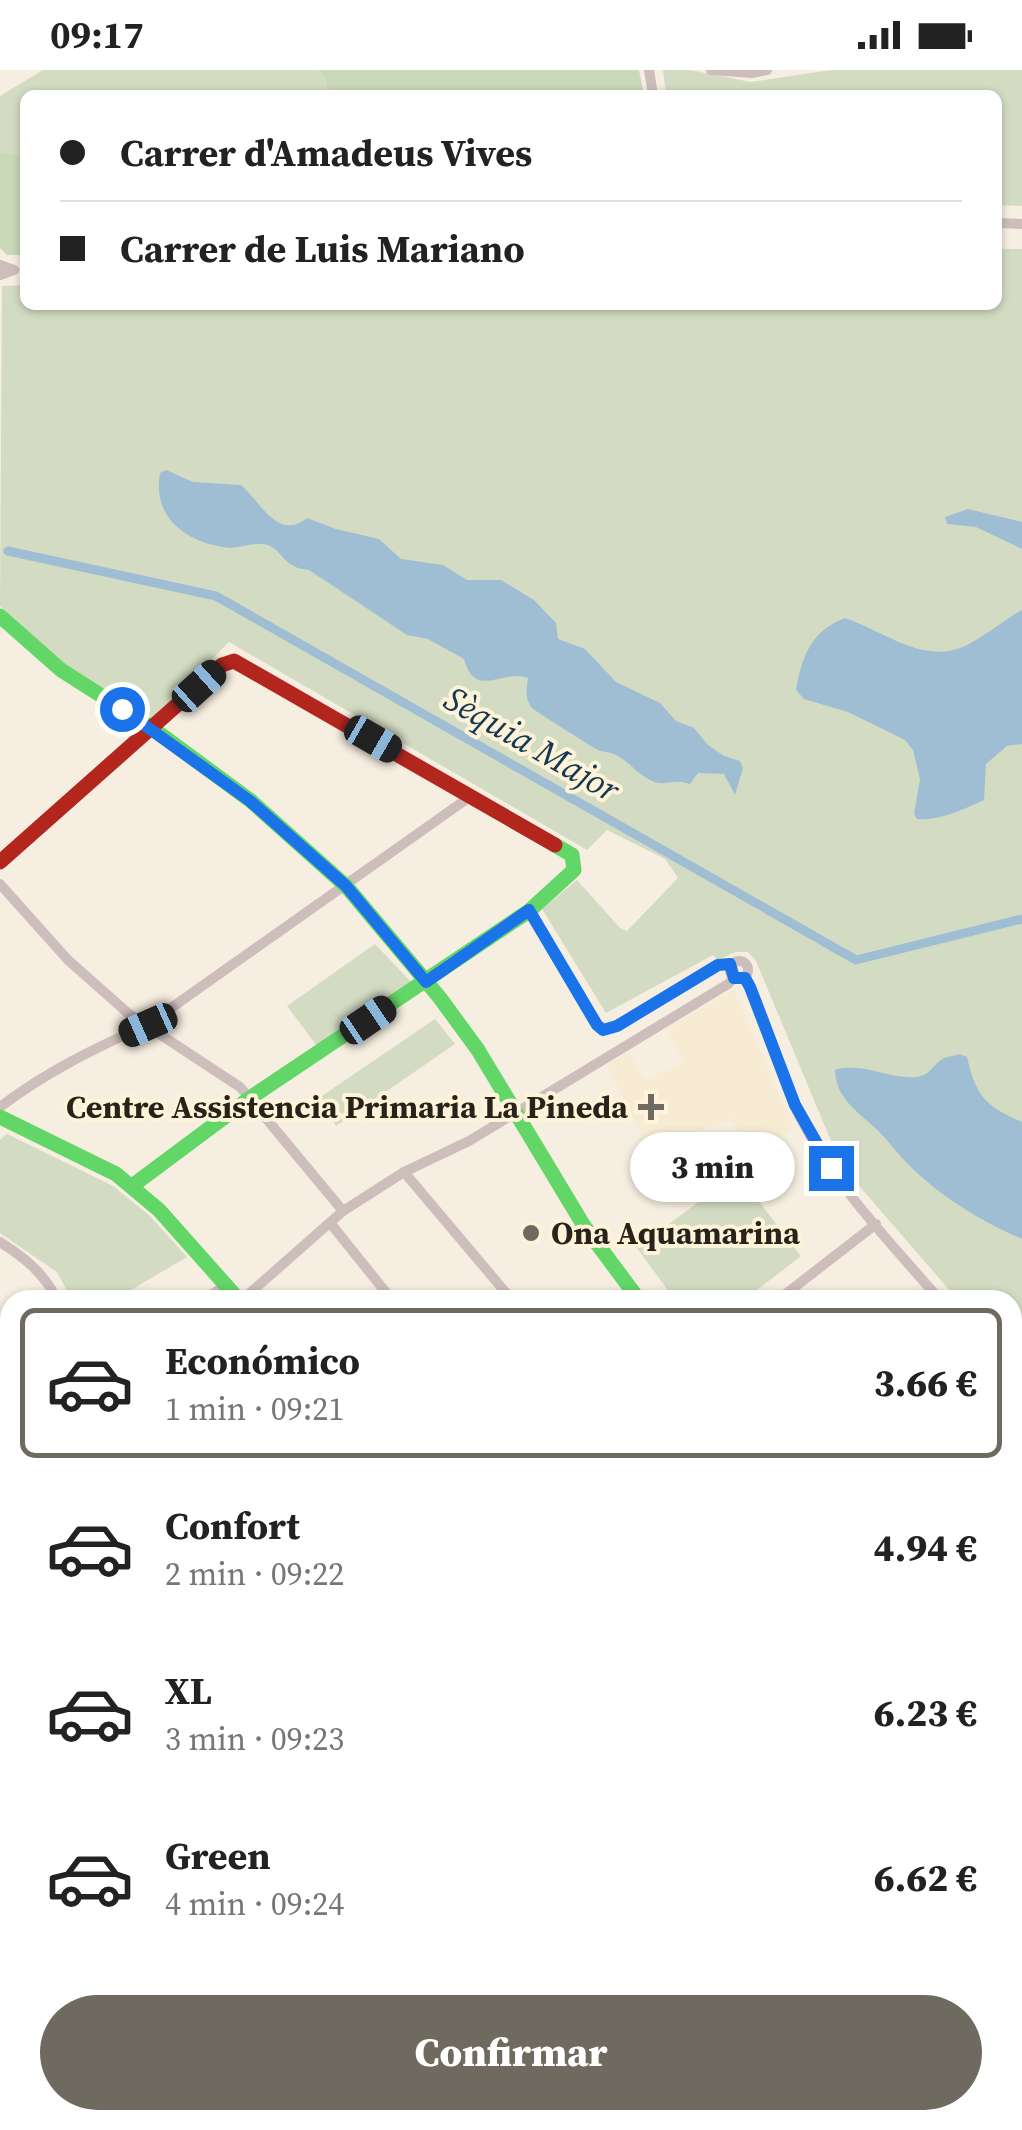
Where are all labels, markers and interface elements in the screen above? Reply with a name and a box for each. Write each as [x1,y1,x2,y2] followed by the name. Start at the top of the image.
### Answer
[50,9,144,61] text: 09:17
[120,127,532,179] text: Carrer d'Amadeus Vives
[120,223,525,275] text: Carrer de Luis Mariano
[167,655,231,717] car
[436,674,629,814] water label: Sèquia Major
[100,687,145,732] route start
[340,711,406,767] car
[335,991,401,1049] car
[114,999,182,1051] car
[66,1085,629,1129] place label: Centre Assistencia Primaria La Pineda
[638,1094,664,1120] marker: Centre Assistencia Primaria La Pineda
[631,1133,796,1203] callout: 3 min
[671,1145,754,1189] text: 3 min
[809,1146,854,1191] route end
[551,1211,801,1255] place label: Ona Aquamarina
[520,1222,542,1244] marker: Ona Aquamarina
[165,1335,360,1387] text: Económico
[45,1338,135,1428] icon: car
[874,1357,977,1409] text: 3.66 €
[165,1387,344,1431] text: 1 min · 09:21
[165,1500,300,1552] text: Confort
[45,1503,135,1593] icon: car
[874,1522,977,1574] text: 4.94 €
[165,1552,344,1596] text: 2 min · 09:22
[165,1665,212,1717] text: XL
[45,1668,135,1758] icon: car
[874,1687,977,1739] text: 6.23 €
[165,1717,344,1761] text: 3 min · 09:23
[165,1830,271,1882] text: Green
[45,1833,135,1923] icon: car
[874,1852,977,1904] text: 6.62 €
[165,1882,344,1926] text: 4 min · 09:24
[40,1995,982,2110] button: Confirmar

